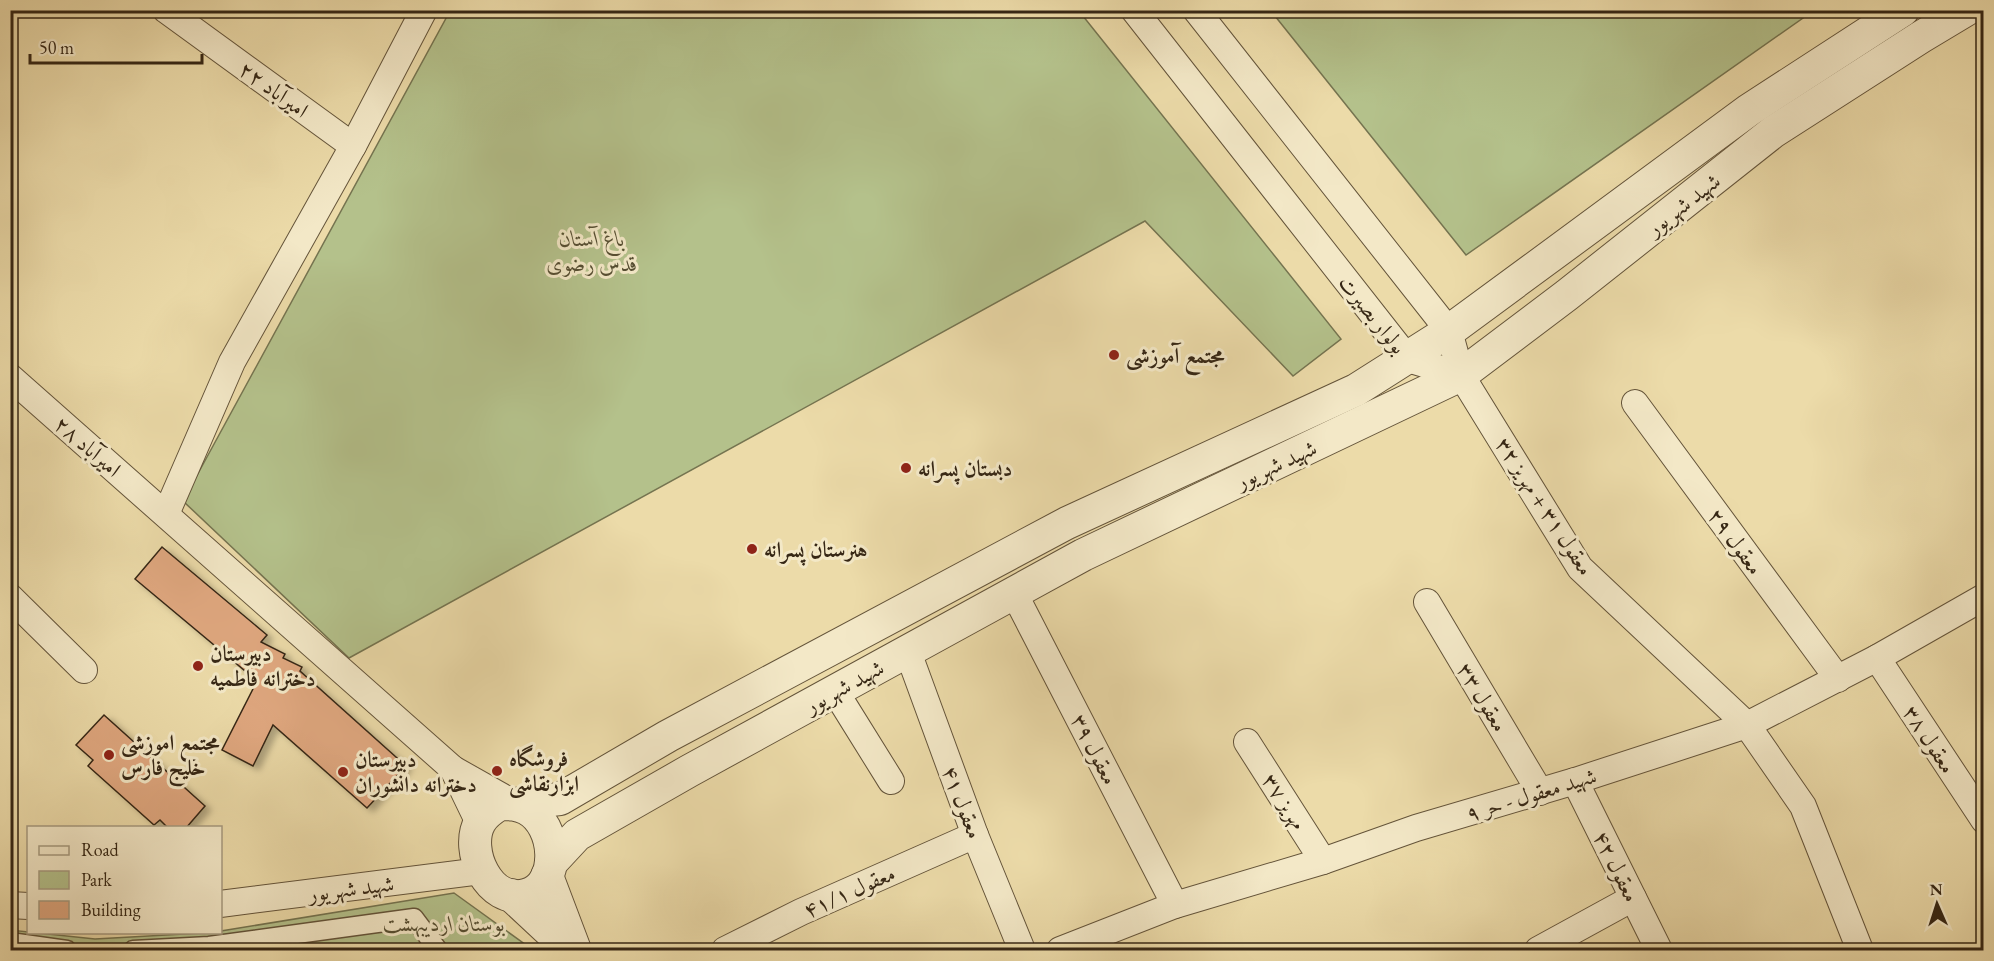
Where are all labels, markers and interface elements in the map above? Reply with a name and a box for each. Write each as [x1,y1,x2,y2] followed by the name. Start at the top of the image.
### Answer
[30,27,202,65] scale bar
[39,36,74,59] text: 50 m
[233,54,314,124] street label: امیرآباد ۲۲
[1639,166,1726,244] street label: شهید شهریور
[546,224,638,278] park label: باغ آستان قدس رضوی
[1332,269,1413,360] street label: بولوار بصیرت
[1126,341,1225,376] place label: مجتمع آموزشی
[1107,348,1121,362] marker: مجتمع آموزشی
[48,409,127,483] street label: امیرآباد ۲۸
[1489,432,1600,581] street label: معقول ۳۱ + مهریز ۳۲
[1229,433,1321,497] street label: شهید شهریور
[918,454,1012,485] place label: دبستان پسرانه
[899,461,913,475] marker: دبستان پسرانه
[1702,502,1770,581] street label: معقول ۲۹
[764,535,867,566] place label: هنرستان پسرانه
[745,542,759,556] marker: هنرستان پسرانه
[210,639,316,693] place label: دبیرستان دخترانه فاطمیه
[798,653,889,721] street label: شهید شهریور
[1451,657,1515,737] street label: معقول ۳۳
[191,659,205,673] marker: دبیرستان دخترانه فاطمیه
[1897,700,1962,779] street label: معقول ۳۸
[1064,709,1125,790] street label: معقول ۳۹
[121,728,220,787] place label: مجتمع اموزشی خلیج فارس
[509,744,579,799] place label: فروشگاه ابزارنقاشی
[355,745,477,799] place label: دبیرستان دخترانه دانشوران
[102,748,116,762] marker: مجتمع اموزشی خلیج فارس
[1462,761,1600,828] street label: شهید معقول - حر ۹
[935,762,990,843] street label: معقول ۴۱
[490,764,504,778] marker: فروشگاه ابزارنقاشی
[336,765,350,779] marker: دبیرستان دخترانه دانشوران
[1256,768,1314,835] street label: مهریز ۳۷
[27,826,222,934] legend
[1587,826,1646,907] street label: معقول ۴۲
[81,838,120,861] text: Road
[799,858,900,925] street label: معقول ۴۱/۱
[81,868,112,891] text: Park
[304,869,396,908] street label: شهید شهریور
[1907,874,1967,934] north arrow
[1929,879,1943,900] text: N
[81,898,141,921] text: Building
[383,909,505,938] park label: بوستان اردیبهشت

